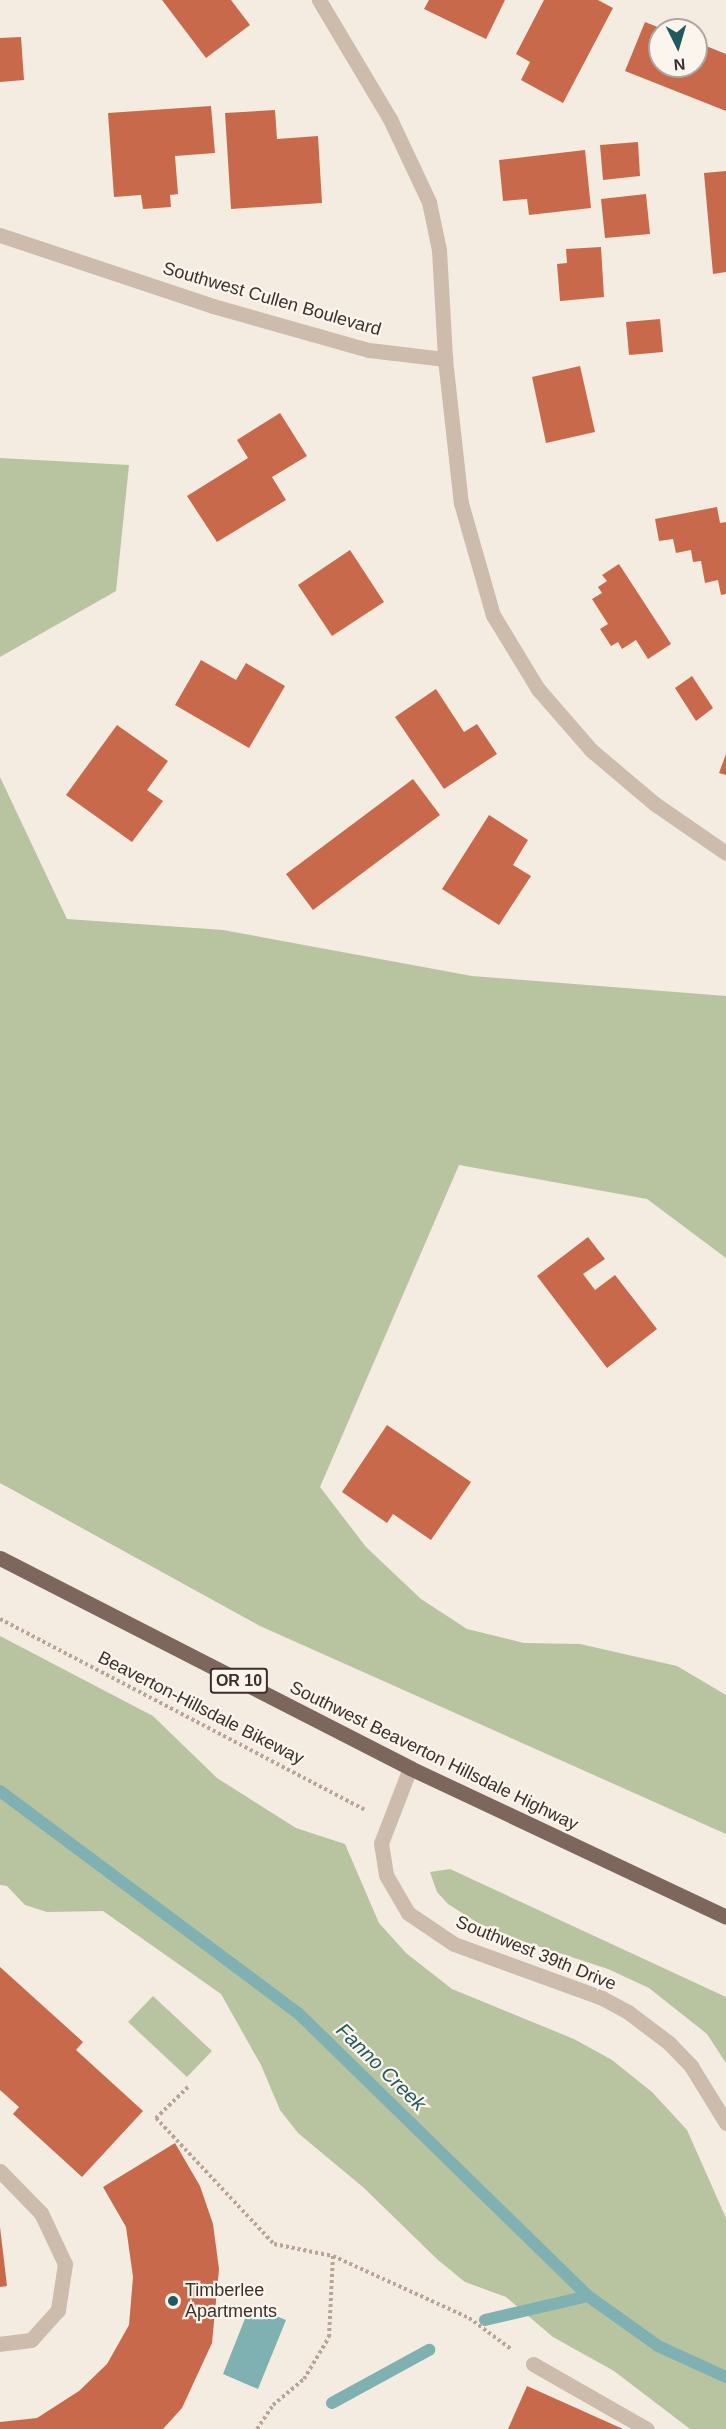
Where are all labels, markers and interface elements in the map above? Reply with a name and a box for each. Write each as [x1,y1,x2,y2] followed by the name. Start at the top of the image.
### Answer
[648,18,708,78] north arrow
[673,55,686,73] text: N
[160,257,384,341] street label: Southwest Cullen Boulevard
[94,1647,308,1769] street label: Beaverton-Hillsdale Bikeway
[209,1668,269,1694] road number: OR 10
[286,1677,582,1835] street label: Southwest Beaverton Hillsdale Highway
[453,1911,619,1995] street label: Southwest 39th Drive
[331,2018,431,2116] water label: Fanno Creek
[185,2280,277,2322] place label: Timberlee Apartments
[166,2294,180,2308] marker: Timberlee Apartments

